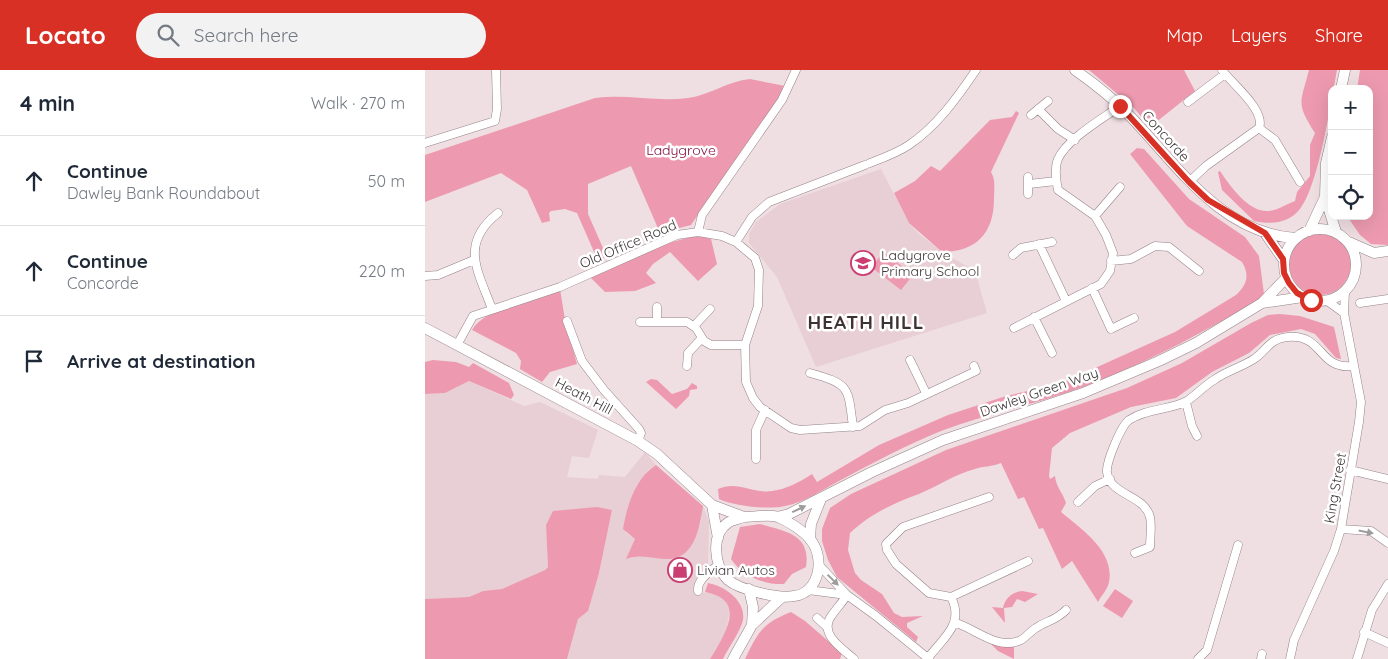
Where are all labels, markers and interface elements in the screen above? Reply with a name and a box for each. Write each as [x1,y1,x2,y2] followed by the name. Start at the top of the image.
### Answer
[136,13,486,58] search box
[25,20,106,50] text: Locato
[154,21,182,49] icon: search
[194,23,299,47] text: Search here
[1166,24,1203,47] text: Map
[1231,24,1287,47] text: Layers
[1315,24,1363,47] text: Share
[1328,85,1373,220] map controls
[1328,85,1373,130] button: +
[20,90,75,116] text: 4 min
[311,93,405,113] text: Walk · 270 m
[1109,95,1132,118] route end
[1138,107,1194,165] street label: Concorde
[1328,130,1373,175] button: −
[646,141,716,159] park label: Ladygrove
[67,159,148,183] text: Continue
[20,167,48,195] icon: ahead
[368,171,405,191] text: 50 m
[1328,175,1373,220] button: locate
[67,183,260,203] text: Dawley Bank Roundabout
[577,215,679,273] street label: Old Office Road
[881,246,979,280] place label: Ladygrove Primary School
[67,249,148,273] text: Continue
[850,250,876,276] school or university icon: Ladygrove Primary School
[20,257,48,285] icon: ahead
[359,261,405,281] text: 220 m
[67,273,139,293] text: Concorde
[1300,289,1323,312] route start
[808,310,924,334] district label: HEATH HILL
[20,347,48,375] icon: arrive
[67,349,256,373] text: Arrive at destination
[977,363,1101,421] street label: Dawley Green Way
[552,373,616,419] street label: Heath Hill
[1320,451,1350,525] street label: King Street
[792,505,807,513] one-way arrow
[1358,528,1374,536] one-way arrow
[667,557,693,583] shop icon: Livian Autos
[697,561,775,579] place label: Livian Autos
[827,574,839,586] one-way arrow

